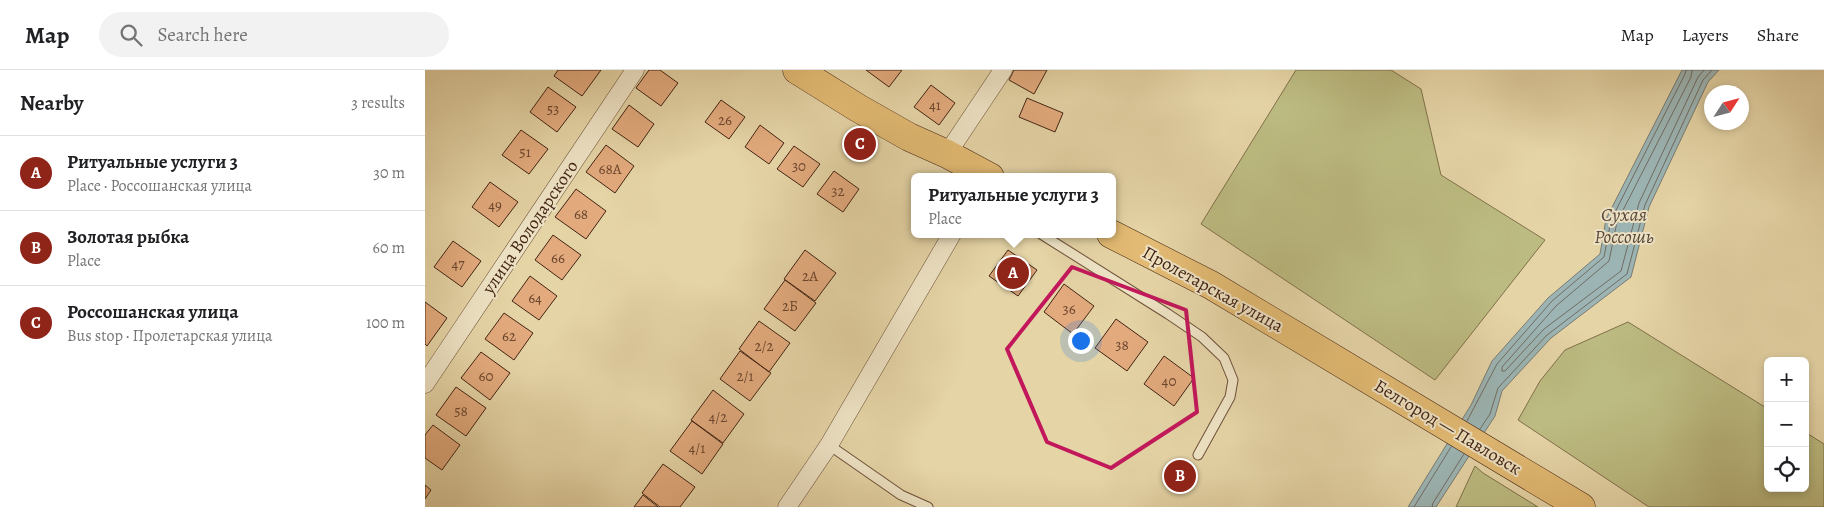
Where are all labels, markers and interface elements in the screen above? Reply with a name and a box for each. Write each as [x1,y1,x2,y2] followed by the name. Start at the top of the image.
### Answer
[99,12,449,57] search box
[25,19,69,51] text: Map
[117,21,145,49] icon: search
[157,22,248,48] text: Search here
[1621,23,1654,47] text: Map
[1682,23,1729,47] text: Layers
[1757,23,1799,47] text: Share
[1704,85,1749,130] north arrow
[20,89,83,117] text: Nearby
[351,92,405,114] text: 3 results
[929,95,941,115] house number: 41
[547,99,559,119] house number: 53
[718,110,732,130] house number: 26
[844,125,876,163] pin: C
[519,142,531,162] house number: 51
[67,149,238,175] text: Ритуальные услуги 3
[476,155,584,299] street label: улица Володарского
[792,156,806,176] house number: 30
[599,159,622,179] house number: 68А
[31,162,41,184] text: A
[373,162,405,184] text: 30 m
[911,173,1116,238] popup
[67,175,252,197] text: Place · Россошанская улица
[831,181,845,201] house number: 32
[928,182,1099,208] text: Ритуальные услуги 3
[488,195,502,215] house number: 49
[1594,202,1654,250] water label: Сухая Россошь
[574,204,588,224] house number: 68
[928,208,962,230] text: Place
[67,224,189,250] text: Золотая рыбка
[31,237,41,259] text: B
[373,237,405,259] text: 60 m
[1138,240,1288,338] street label: Пролетарская улица
[551,248,565,268] house number: 66
[67,250,101,272] text: Place
[451,254,465,274] house number: 47
[997,254,1029,292] pin: A
[802,266,818,286] house number: 2А
[528,288,542,308] house number: 64
[782,296,798,316] house number: 2Б
[67,299,238,325] text: Россошанская улица
[1062,299,1076,319] house number: 36
[31,312,41,334] text: C
[366,312,405,334] text: 100 m
[67,325,273,347] text: Bus stop · Пролетарская улица
[502,326,516,346] house number: 62
[1068,328,1094,354] your location
[1115,335,1129,355] house number: 38
[754,336,774,356] house number: 2/2
[1764,357,1809,492] map controls
[1764,357,1809,402] button: +
[479,366,493,386] house number: 60
[736,366,754,386] house number: 2/1
[1162,371,1176,391] house number: 40
[1370,373,1526,481] street label: Белгород — Павловск
[454,401,468,421] house number: 58
[1764,402,1809,447] button: −
[709,407,727,427] house number: 4/2
[689,438,705,458] house number: 4/1
[1764,447,1809,492] button: locate
[1164,457,1196,495] pin: B

